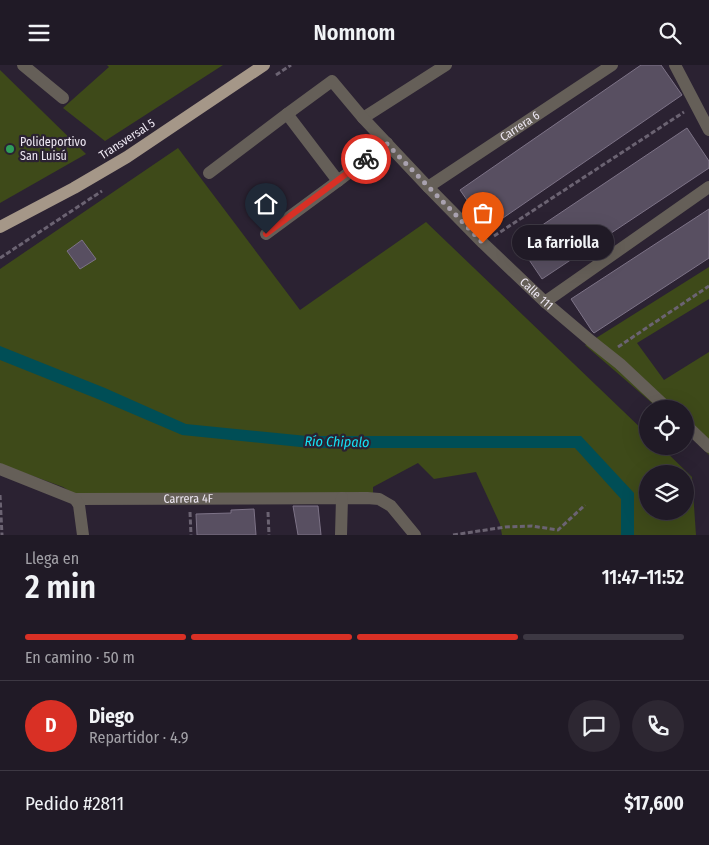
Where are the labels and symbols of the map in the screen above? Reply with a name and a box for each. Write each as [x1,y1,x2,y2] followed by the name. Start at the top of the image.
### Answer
[497,108,542,144] street label: Carrera 6
[96,116,158,162] street label: Transversal 5
[341,134,391,184] courier
[20,135,86,163] place label: Polideportivo San Luisú
[4,143,16,155] marker: Polideportivo San Luisú
[245,183,287,234] pin
[462,192,504,243] pin
[513,225,616,261] callout: La farriolla
[517,275,556,313] street label: Calle 111
[304,433,370,451] water label: Río Chipalo
[163,492,214,506] street label: Carrera 4F

